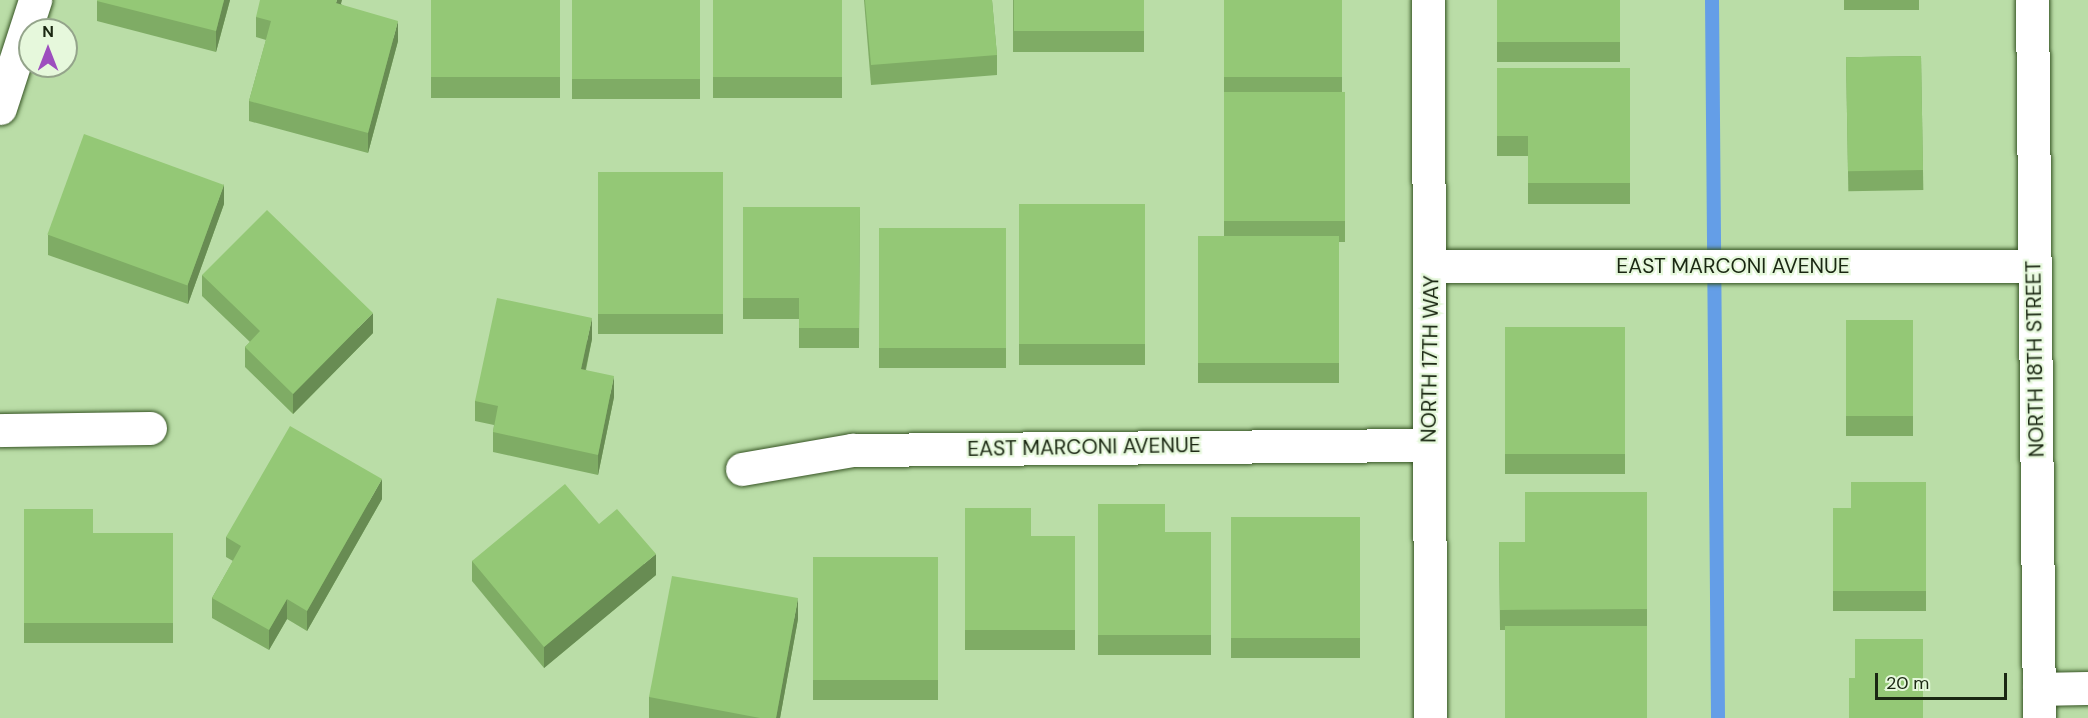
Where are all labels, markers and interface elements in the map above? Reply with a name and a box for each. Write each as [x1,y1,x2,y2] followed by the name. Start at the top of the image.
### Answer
[18,18,78,78] north arrow
[42,21,54,42] text: N
[1616,253,1850,279] street label: EAST MARCONI AVENUE
[2021,260,2049,458] street label: NORTH 18TH STREET
[1416,275,1444,443] street label: NORTH 17TH WAY
[967,432,1201,462] street label: EAST MARCONI AVENUE
[1878,661,2010,699] scale bar
[1886,671,1929,695] text: 20 m

